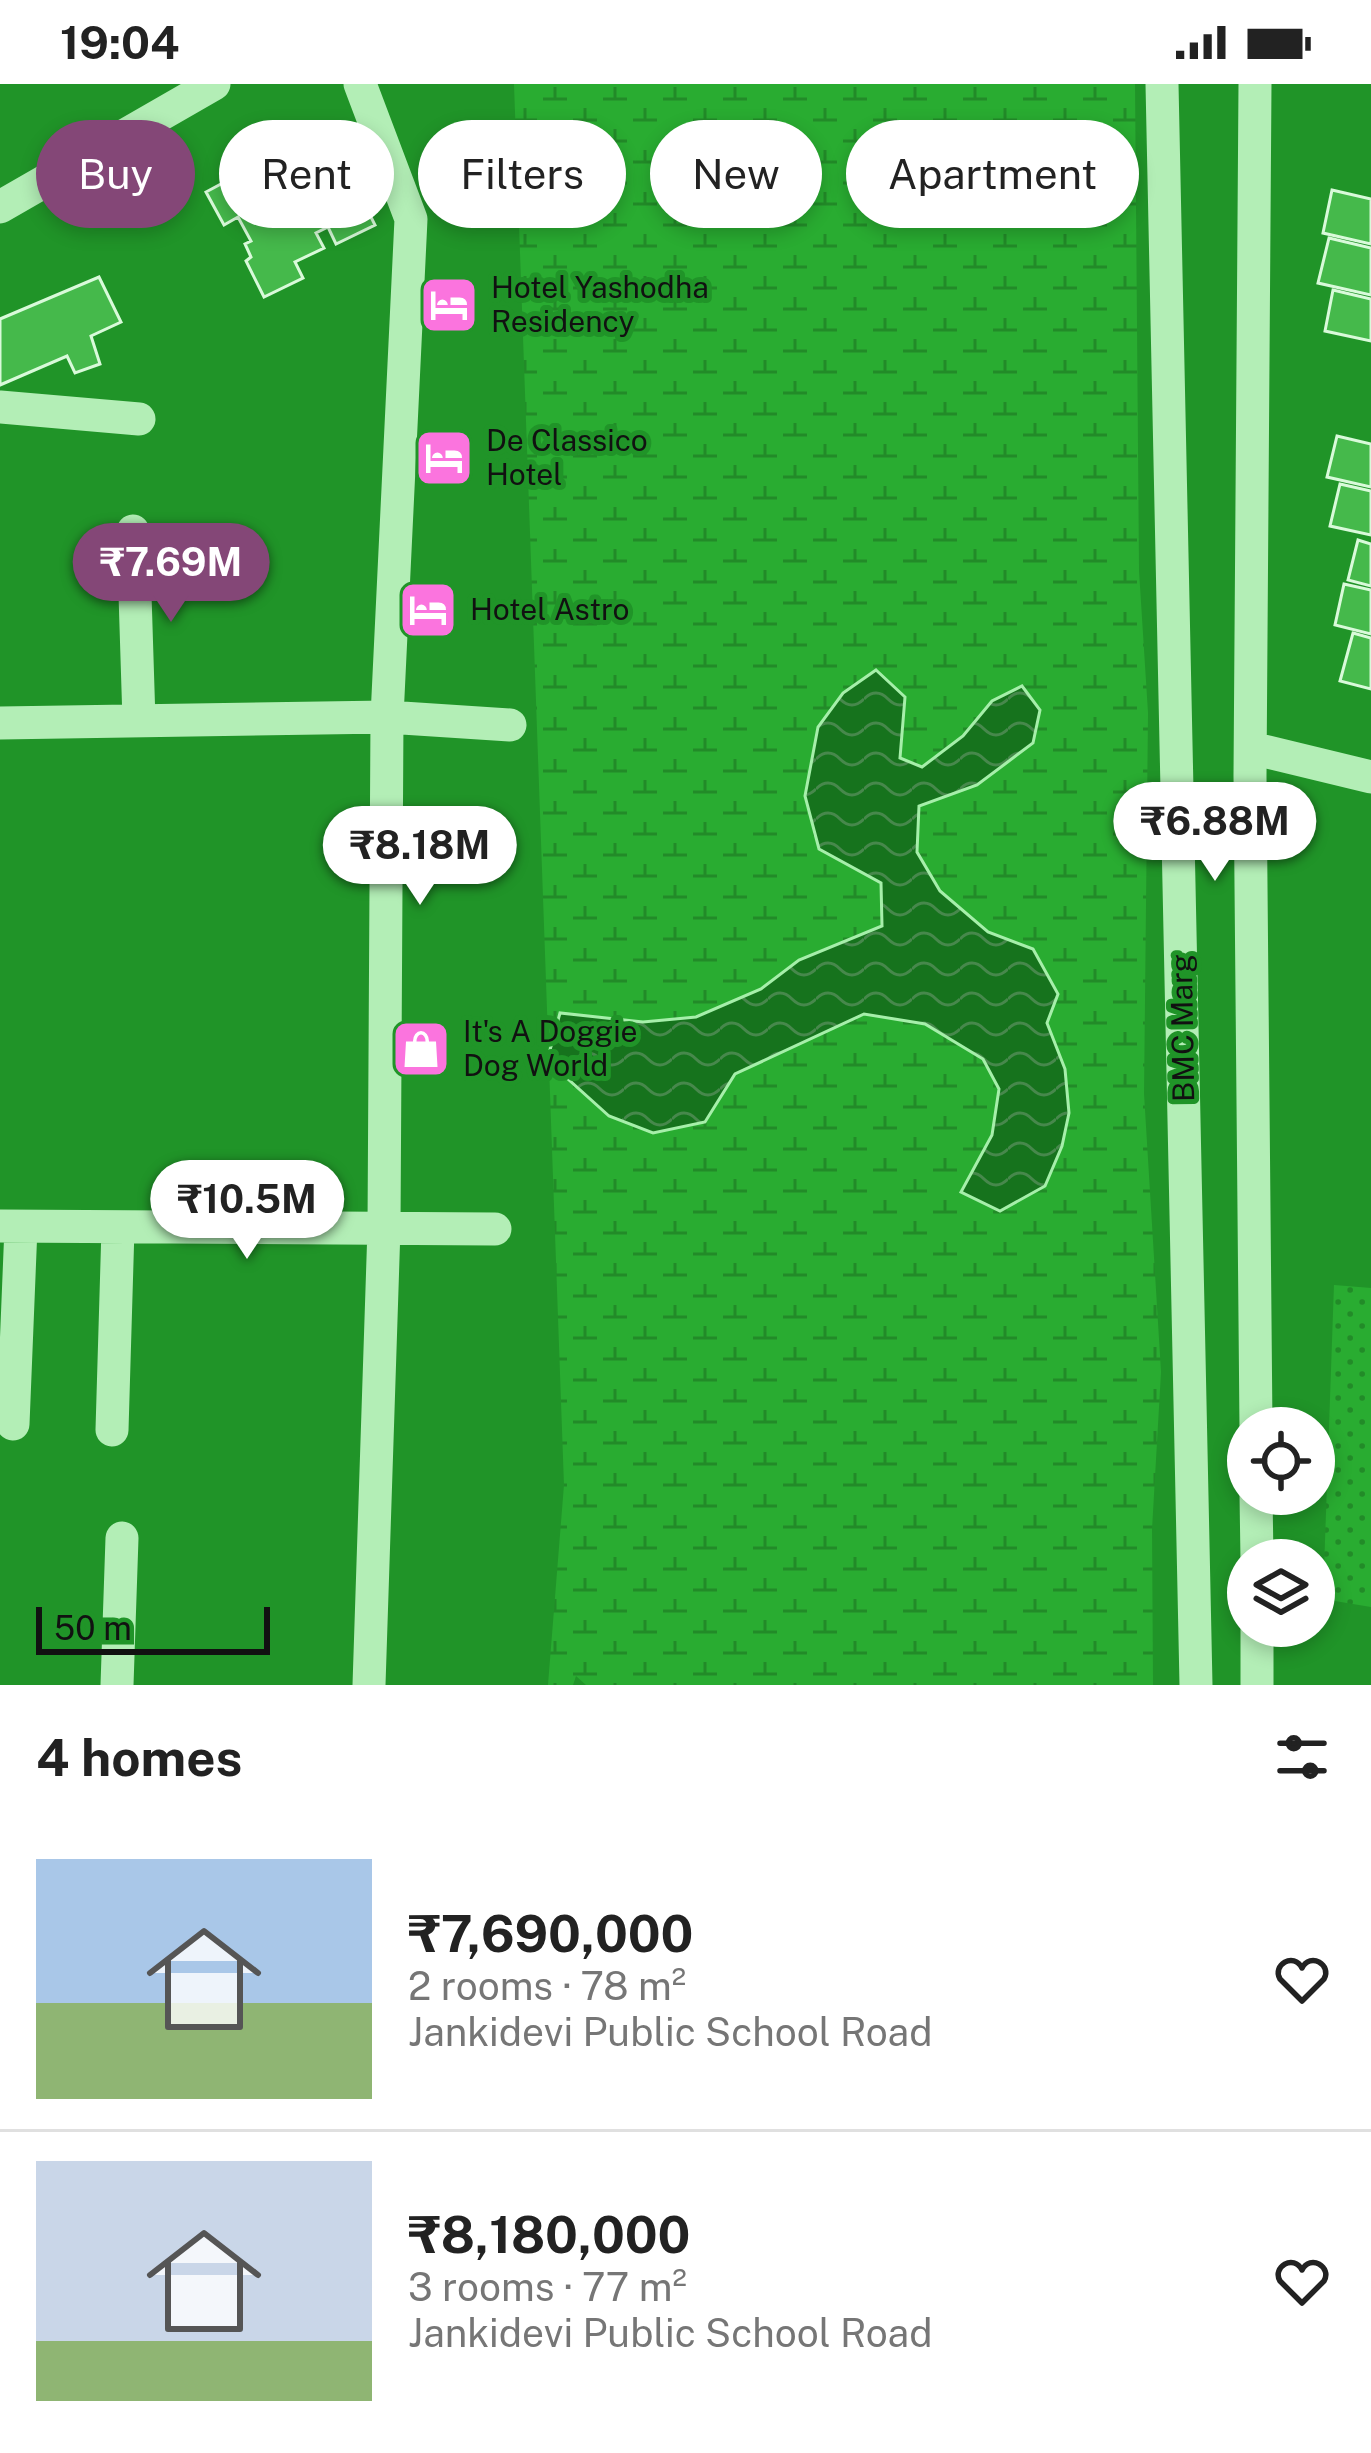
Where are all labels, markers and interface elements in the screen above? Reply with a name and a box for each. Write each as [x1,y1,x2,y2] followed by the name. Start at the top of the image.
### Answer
[60,16,179,69] text: 19:04
[36,120,195,228] chip: Buy
[219,120,394,228] chip: Rent
[418,120,626,228] chip: Filters
[650,120,822,228] chip: New
[846,120,1139,228] chip: Apartment
[491,269,709,339] place label: Hotel Yashodha Residency
[418,274,480,336] hotel icon: Hotel Yashodha Residency
[486,422,648,492] place label: De Classico Hotel
[413,427,475,489] hotel icon: De Classico Hotel
[73,523,269,625] pin: ₹7.69M
[100,539,242,585] text: ₹7.69M
[397,579,459,641] hotel icon: Hotel Astro
[470,591,630,627] place label: Hotel Astro
[1117,782,1313,884] pin: ₹6.88M
[1140,798,1290,844] text: ₹6.88M
[322,806,518,908] pin: ₹8.18M
[350,822,490,868] text: ₹8.18M
[1163,954,1201,1102] street label: BMC Marg
[463,1013,638,1083] place label: It's A Doggie Dog World
[390,1018,452,1080] shop icon: It's A Doggie Dog World
[149,1160,345,1262] pin: ₹10.5M
[177,1176,317,1222] text: ₹10.5M
[1227,1407,1335,1647] map controls
[1227,1407,1335,1515] button: locate
[1227,1539,1335,1647] button: layers
[36,1601,270,1654] scale bar
[54,1609,132,1647] text: 50 m
[1269,1724,1335,1790] icon: filters
[36,1728,242,1787] text: 4 homes
[408,1904,693,1963] text: ₹7,690,000
[132,1907,276,2051] icon: home
[1269,1946,1335,2012] icon: heart
[408,1963,686,2009] text: 2 rooms · 78 m²
[408,2009,932,2055] text: Jankidevi Public School Road
[408,2205,690,2264] text: ₹8,180,000
[132,2209,276,2353] icon: home
[1269,2248,1335,2314] icon: heart
[408,2264,687,2310] text: 3 rooms · 77 m²
[408,2310,932,2356] text: Jankidevi Public School Road

